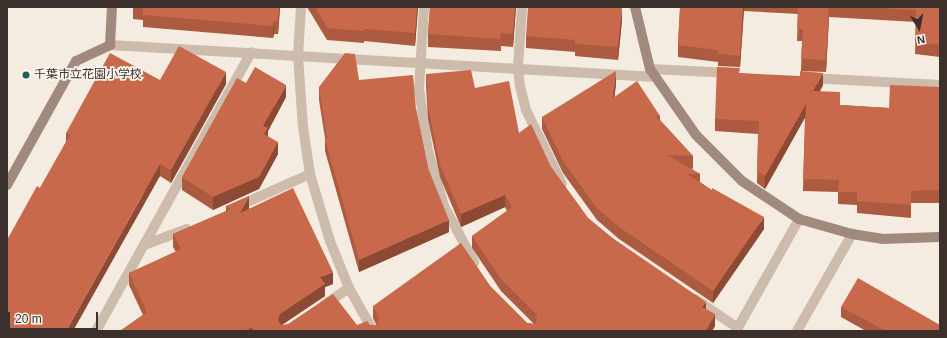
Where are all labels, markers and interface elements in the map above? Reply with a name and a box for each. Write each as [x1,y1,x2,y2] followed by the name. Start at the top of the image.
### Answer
[899,8,939,48] north arrow
[916,33,926,46] text: N
[34,68,142,82] place label: 千葉市立花園小学校
[21,70,31,80] marker: 千葉市立花園小学校
[10,304,100,330] scale bar
[15,312,42,326] text: 20 m

